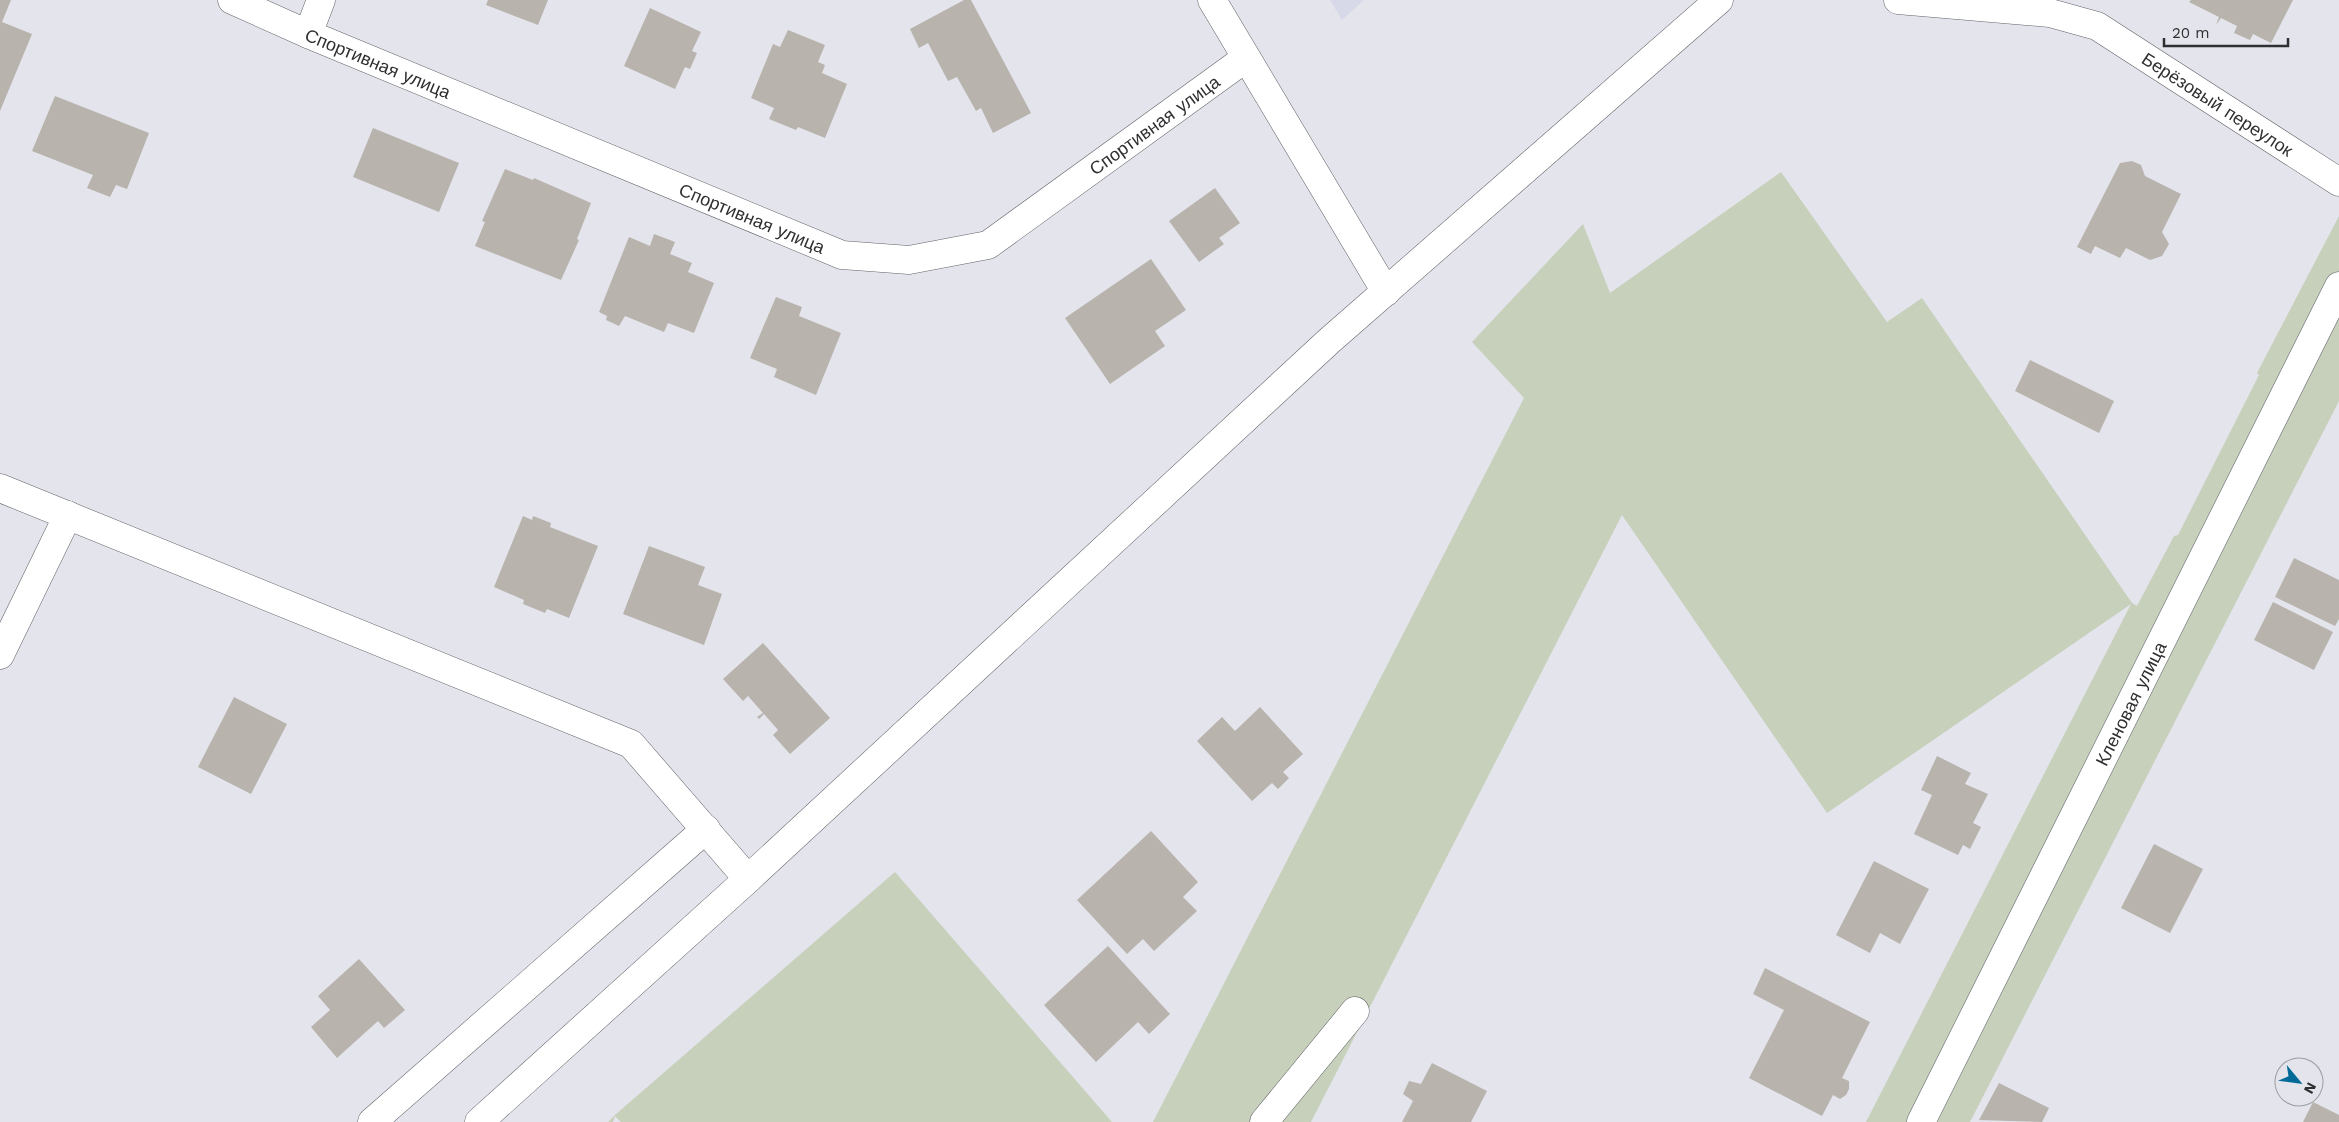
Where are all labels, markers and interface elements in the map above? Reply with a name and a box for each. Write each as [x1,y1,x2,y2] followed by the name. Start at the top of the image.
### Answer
[2164,15,2288,47] scale bar
[302,24,455,103] street label: Спортивная улица
[2172,24,2210,42] text: 20 m
[2138,47,2297,160] street label: Берёзовый переулок
[1085,70,1224,179] street label: Спортивная улица
[676,178,829,258] street label: Спортивная улица
[2091,637,2170,769] street label: Кленовая улица
[2274,1057,2324,1107] north arrow
[2301,1080,2320,1097] text: N

